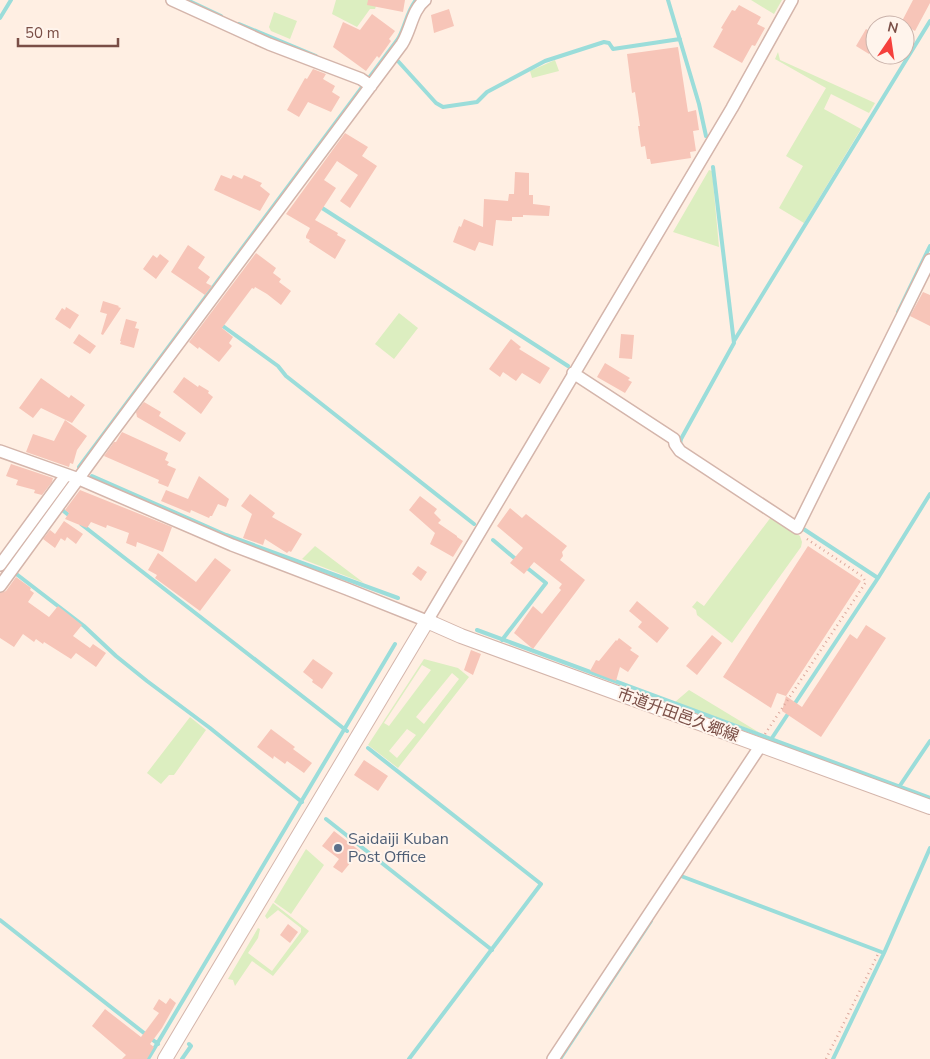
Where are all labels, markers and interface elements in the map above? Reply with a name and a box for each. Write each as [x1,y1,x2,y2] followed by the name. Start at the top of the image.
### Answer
[18,15,118,47] scale bar
[865,15,915,65] north arrow
[886,17,900,38] text: N
[25,23,60,43] text: 50 m
[614,683,742,747] street label: 市道升田邑久郷線
[348,828,449,868] place label: Saidaiji Kuban Post Office
[332,842,344,854] marker: Saidaiji Kuban Post Office

